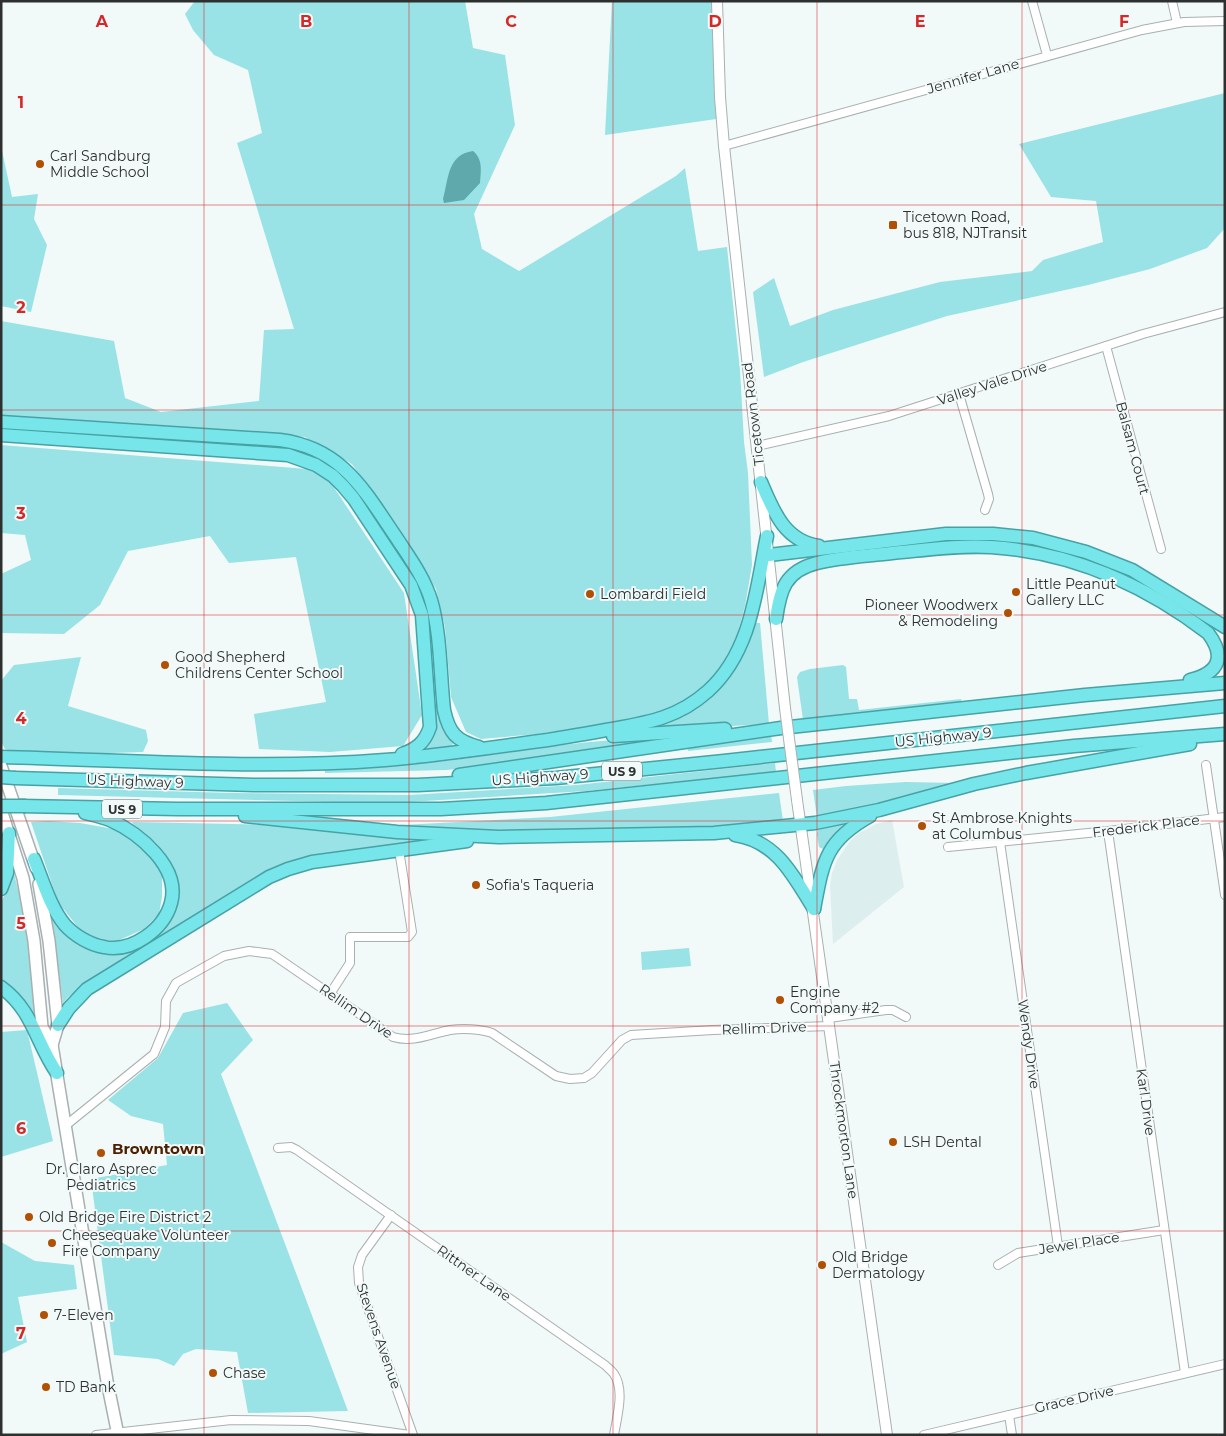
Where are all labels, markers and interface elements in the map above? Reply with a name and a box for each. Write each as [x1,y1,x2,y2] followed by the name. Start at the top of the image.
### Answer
[95,12,109,31] text: A
[300,12,312,31] text: B
[505,12,517,31] text: C
[708,12,722,31] text: D
[915,12,925,31] text: E
[1119,12,1129,31] text: F
[924,54,1021,98] street label: Jennifer Lane
[18,93,24,112] text: 1
[50,147,151,181] place label: Carl Sandburg Middle School
[34,158,46,170] marker: Carl Sandburg Middle School
[903,208,1027,242] place label: Ticetown Road, bus 818, NJTransit
[887,219,899,231] marker: Ticetown Road, bus 818, NJTransit
[16,298,26,317] text: 2
[935,357,1049,409] street label: Valley Vale Drive
[738,361,768,467] street label: Ticetown Road
[1112,400,1154,497] street label: Balsam Court
[15,504,26,523] text: 3
[1026,575,1116,609] place label: Little Peanut Gallery LLC
[600,585,706,603] place label: Lombardi Field
[1010,586,1022,598] marker: Little Peanut Gallery LLC
[584,588,596,600] marker: Lombardi Field
[864,596,999,630] place label: Pioneer Woodwerx & Remodeling
[1002,607,1014,619] marker: Pioneer Woodwerx & Remodeling
[175,648,343,682] place label: Good Shepherd Childrens Center School
[159,659,171,671] marker: Good Shepherd Childrens Center School
[15,709,27,728] text: 4
[894,723,992,751] street label: US Highway 9
[602,761,642,780] road number: US 9
[491,765,589,789] street label: US Highway 9
[86,770,184,792] street label: US Highway 9
[102,800,142,819] road number: US 9
[932,809,1072,843] place label: St Ambrose Knights at Columbus
[1091,810,1201,842] street label: Frederick Place
[916,820,928,832] marker: St Ambrose Knights at Columbus
[486,876,594,894] place label: Sofia's Taqueria
[470,879,482,891] marker: Sofia's Taqueria
[16,914,26,933] text: 5
[316,980,396,1042] street label: Rellim Drive
[790,983,879,1017] place label: Engine Company #2
[774,994,786,1006] marker: Engine Company #2
[1014,998,1044,1090] street label: Wendy Drive
[721,1018,807,1038] street label: Rellim Drive
[825,1060,863,1200] street label: Throckmorton Lane
[1132,1067,1160,1137] street label: Karl Drive
[16,1119,26,1138] text: 6
[903,1133,982,1151] place label: LSH Dental
[887,1136,899,1148] marker: LSH Dental
[112,1139,204,1158] district label: Browntown
[95,1147,107,1159] marker: Dr. Claro Asprec Pediatrics
[45,1160,157,1194] place label: Dr. Claro Asprec Pediatrics
[39,1208,211,1226] place label: Old Bridge Fire District 2
[23,1211,35,1223] marker: Old Bridge Fire District 2
[62,1226,230,1260] place label: Cheesequake Volunteer Fire Company
[1036,1228,1121,1258] street label: Jewel Place
[46,1237,58,1249] marker: Cheesequake Volunteer Fire Company
[433,1241,515,1305] street label: Rittner Lane
[832,1248,925,1282] place label: Old Bridge Dermatology
[816,1259,828,1271] marker: Old Bridge Dermatology
[352,1281,406,1391] street label: Stevens Avenue
[54,1306,114,1324] place label: 7-Eleven
[38,1309,50,1321] marker: 7-Eleven
[16,1324,26,1343] text: 7
[223,1364,266,1382] place label: Chase
[207,1367,219,1379] marker: Chase
[56,1378,117,1396] place label: TD Bank
[40,1381,52,1393] marker: TD Bank
[1033,1381,1115,1417] street label: Grace Drive

